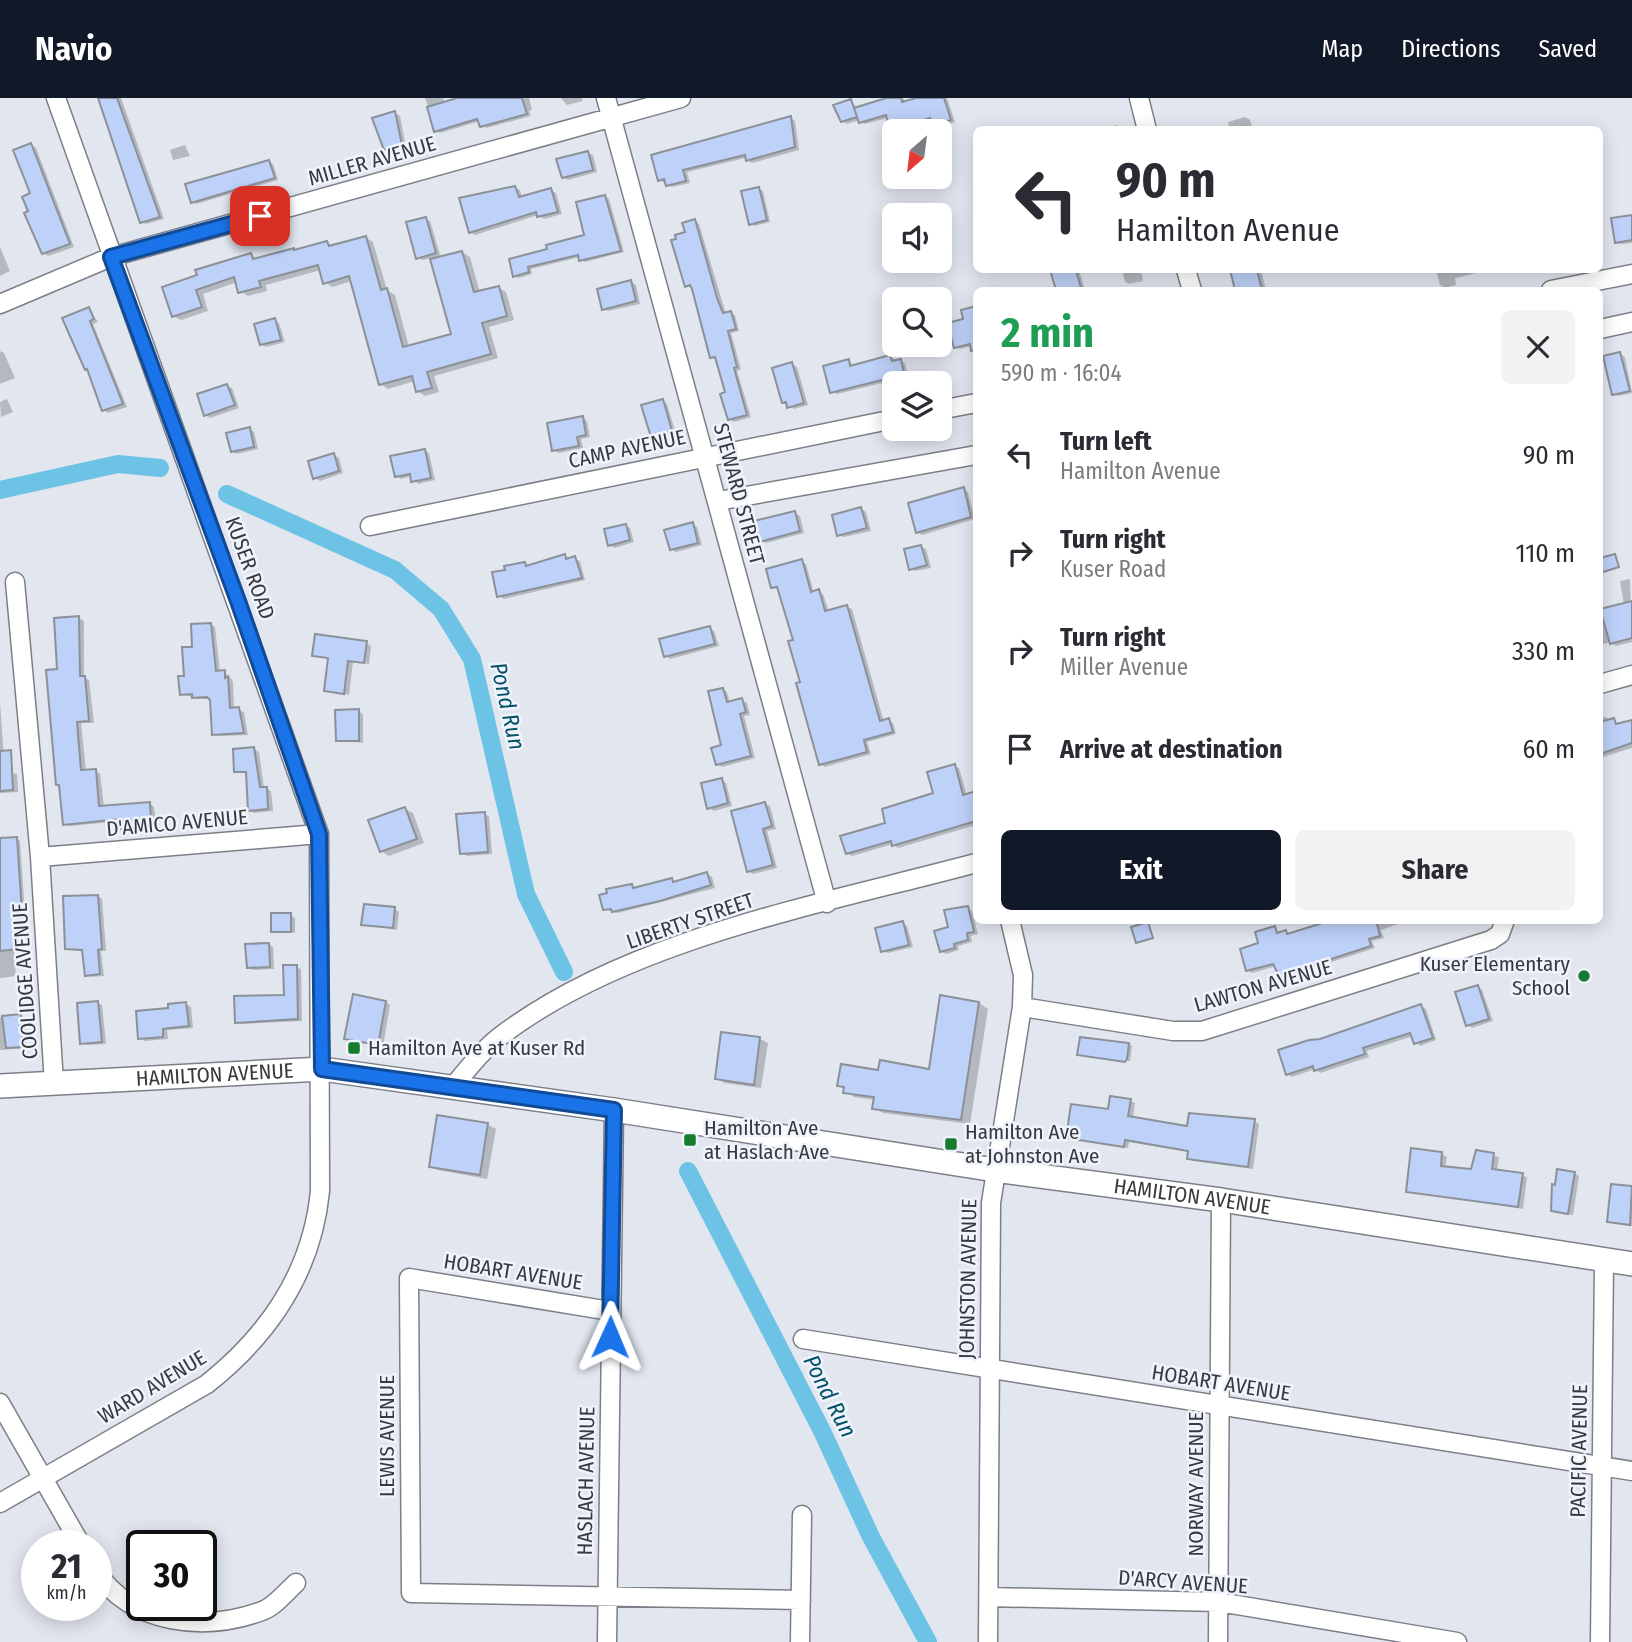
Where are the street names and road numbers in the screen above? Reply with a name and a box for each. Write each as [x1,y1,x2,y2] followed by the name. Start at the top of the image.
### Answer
[305,130,439,192] street label: MILLER AVENUE
[708,420,770,568] street label: STEWARD STREET
[566,424,688,474] street label: CAMP AVENUE
[219,513,281,623] street label: KUSER ROAD
[105,804,249,842] street label: D'AMICO AVENUE
[623,887,757,955] street label: LIBERTY STREET
[7,902,43,1060] street label: COOLIDGE AVENUE
[1191,954,1335,1018] street label: LAWTON AVENUE
[135,1058,294,1092] street label: HAMILTON AVENUE
[1112,1173,1273,1221] street label: HAMILTON AVENUE
[954,1198,982,1359] street label: JOHNSTON AVENUE
[442,1248,584,1296] street label: HOBART AVENUE
[93,1344,211,1429] street label: WARD AVENUE
[1150,1359,1292,1407] street label: HOBART AVENUE
[374,1375,400,1497] street label: LEWIS AVENUE
[1565,1384,1593,1518] street label: PACIFIC AVENUE
[572,1406,600,1556] street label: HASLACH AVENUE
[1183,1411,1209,1556] street label: NORWAY AVENUE
[1117,1564,1249,1600] street label: D'ARCY AVENUE

